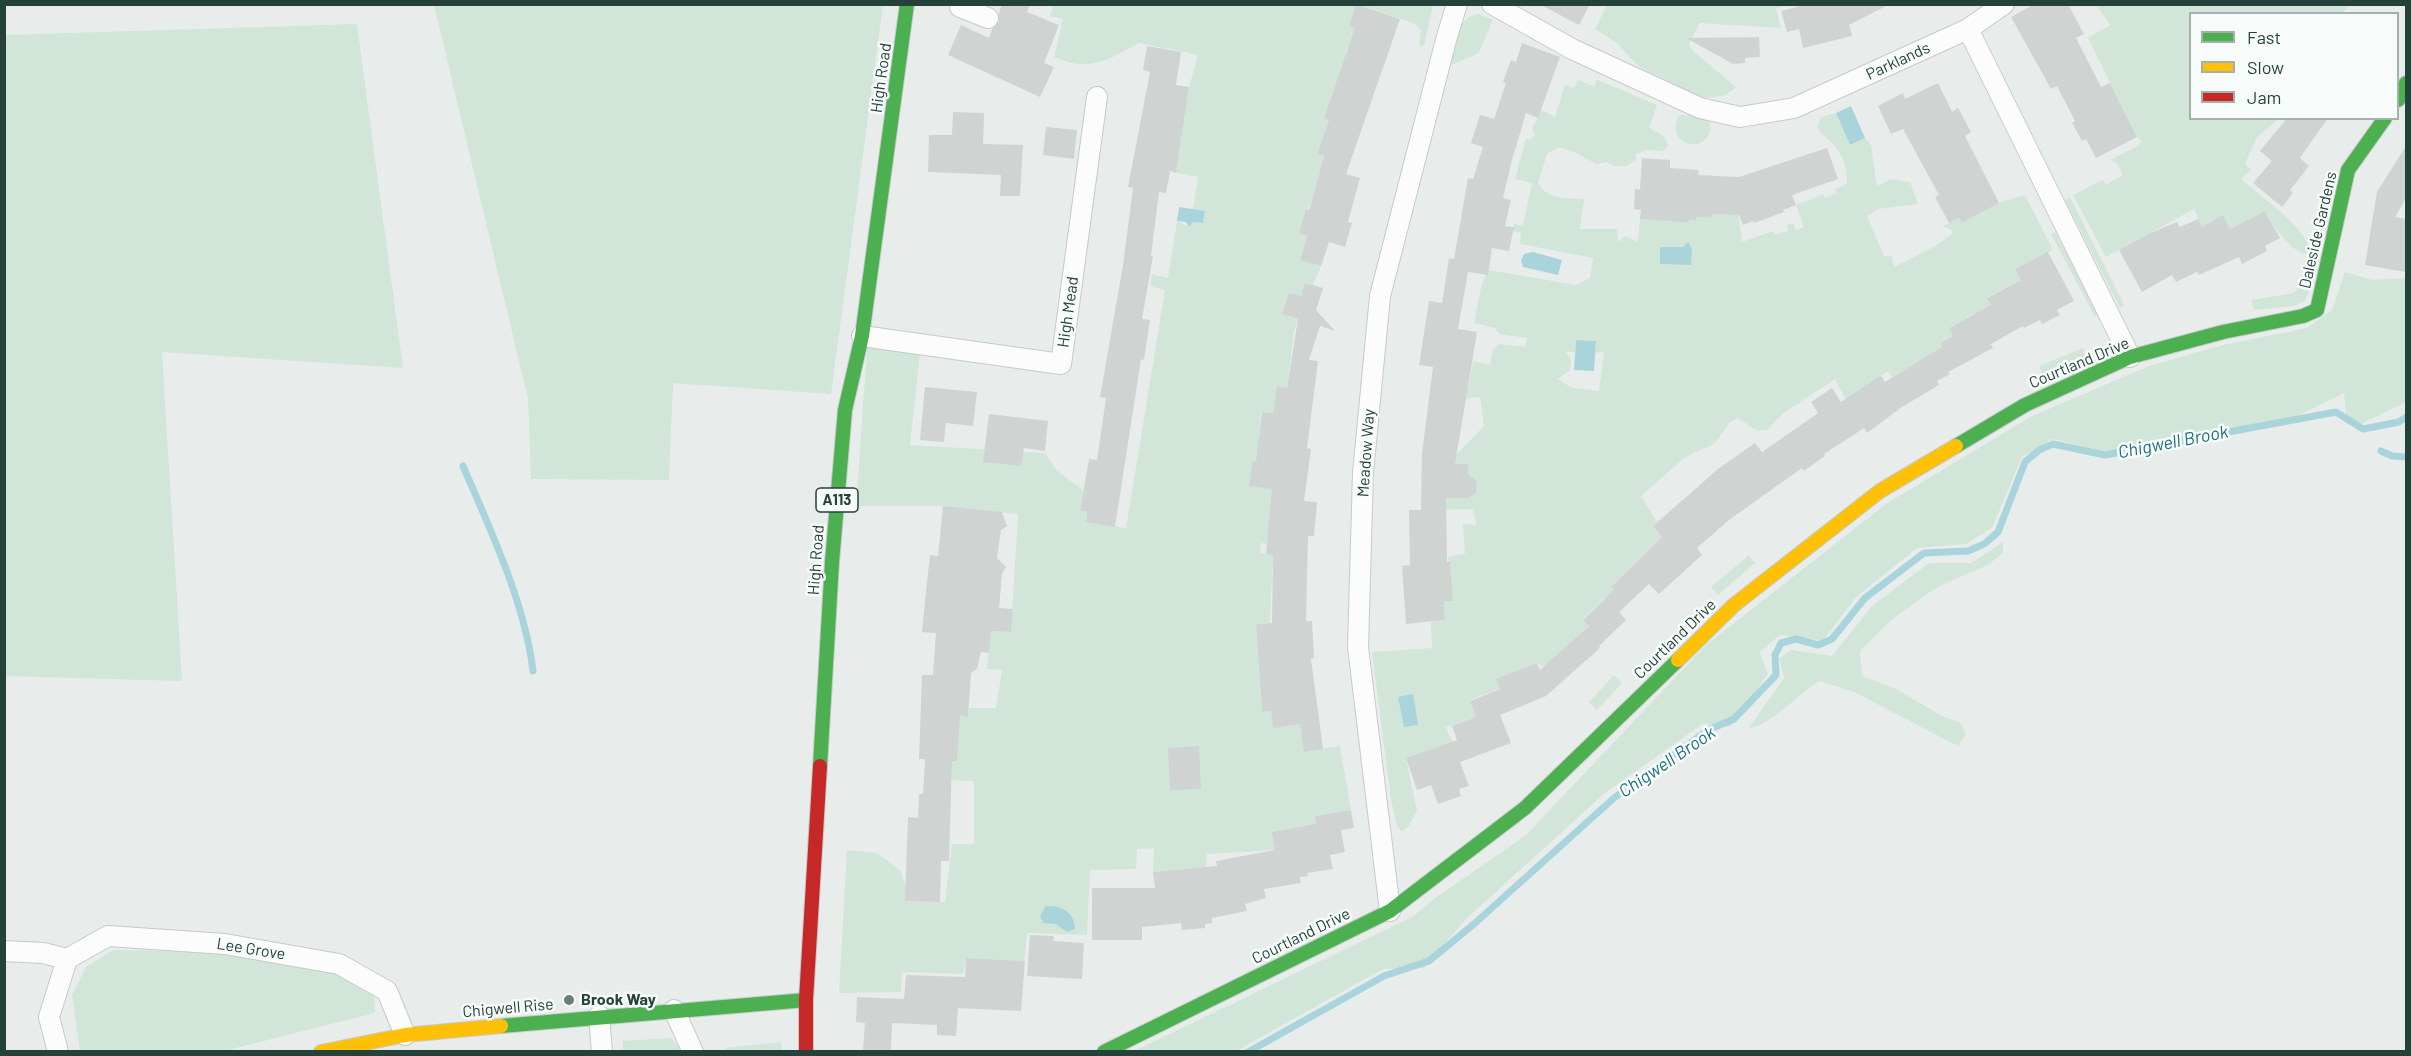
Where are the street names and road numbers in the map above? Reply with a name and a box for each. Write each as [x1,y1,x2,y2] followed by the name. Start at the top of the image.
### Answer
[1863,38,1933,84] street label: Parklands
[867,42,895,114] street label: High Road
[2295,170,2341,290] street label: Daleside Gardens
[1054,275,1082,349] street label: High Mead
[2026,333,2132,393] street label: Courtland Drive
[1353,408,1379,498] street label: Meadow Way
[816,488,858,512] road number: A113
[804,524,828,596] street label: High Road
[1630,595,1720,683] street label: Courtland Drive
[1249,904,1353,968] street label: Courtland Drive
[215,934,287,964] street label: Lee Grove
[462,994,554,1022] street label: Chigwell Rise

